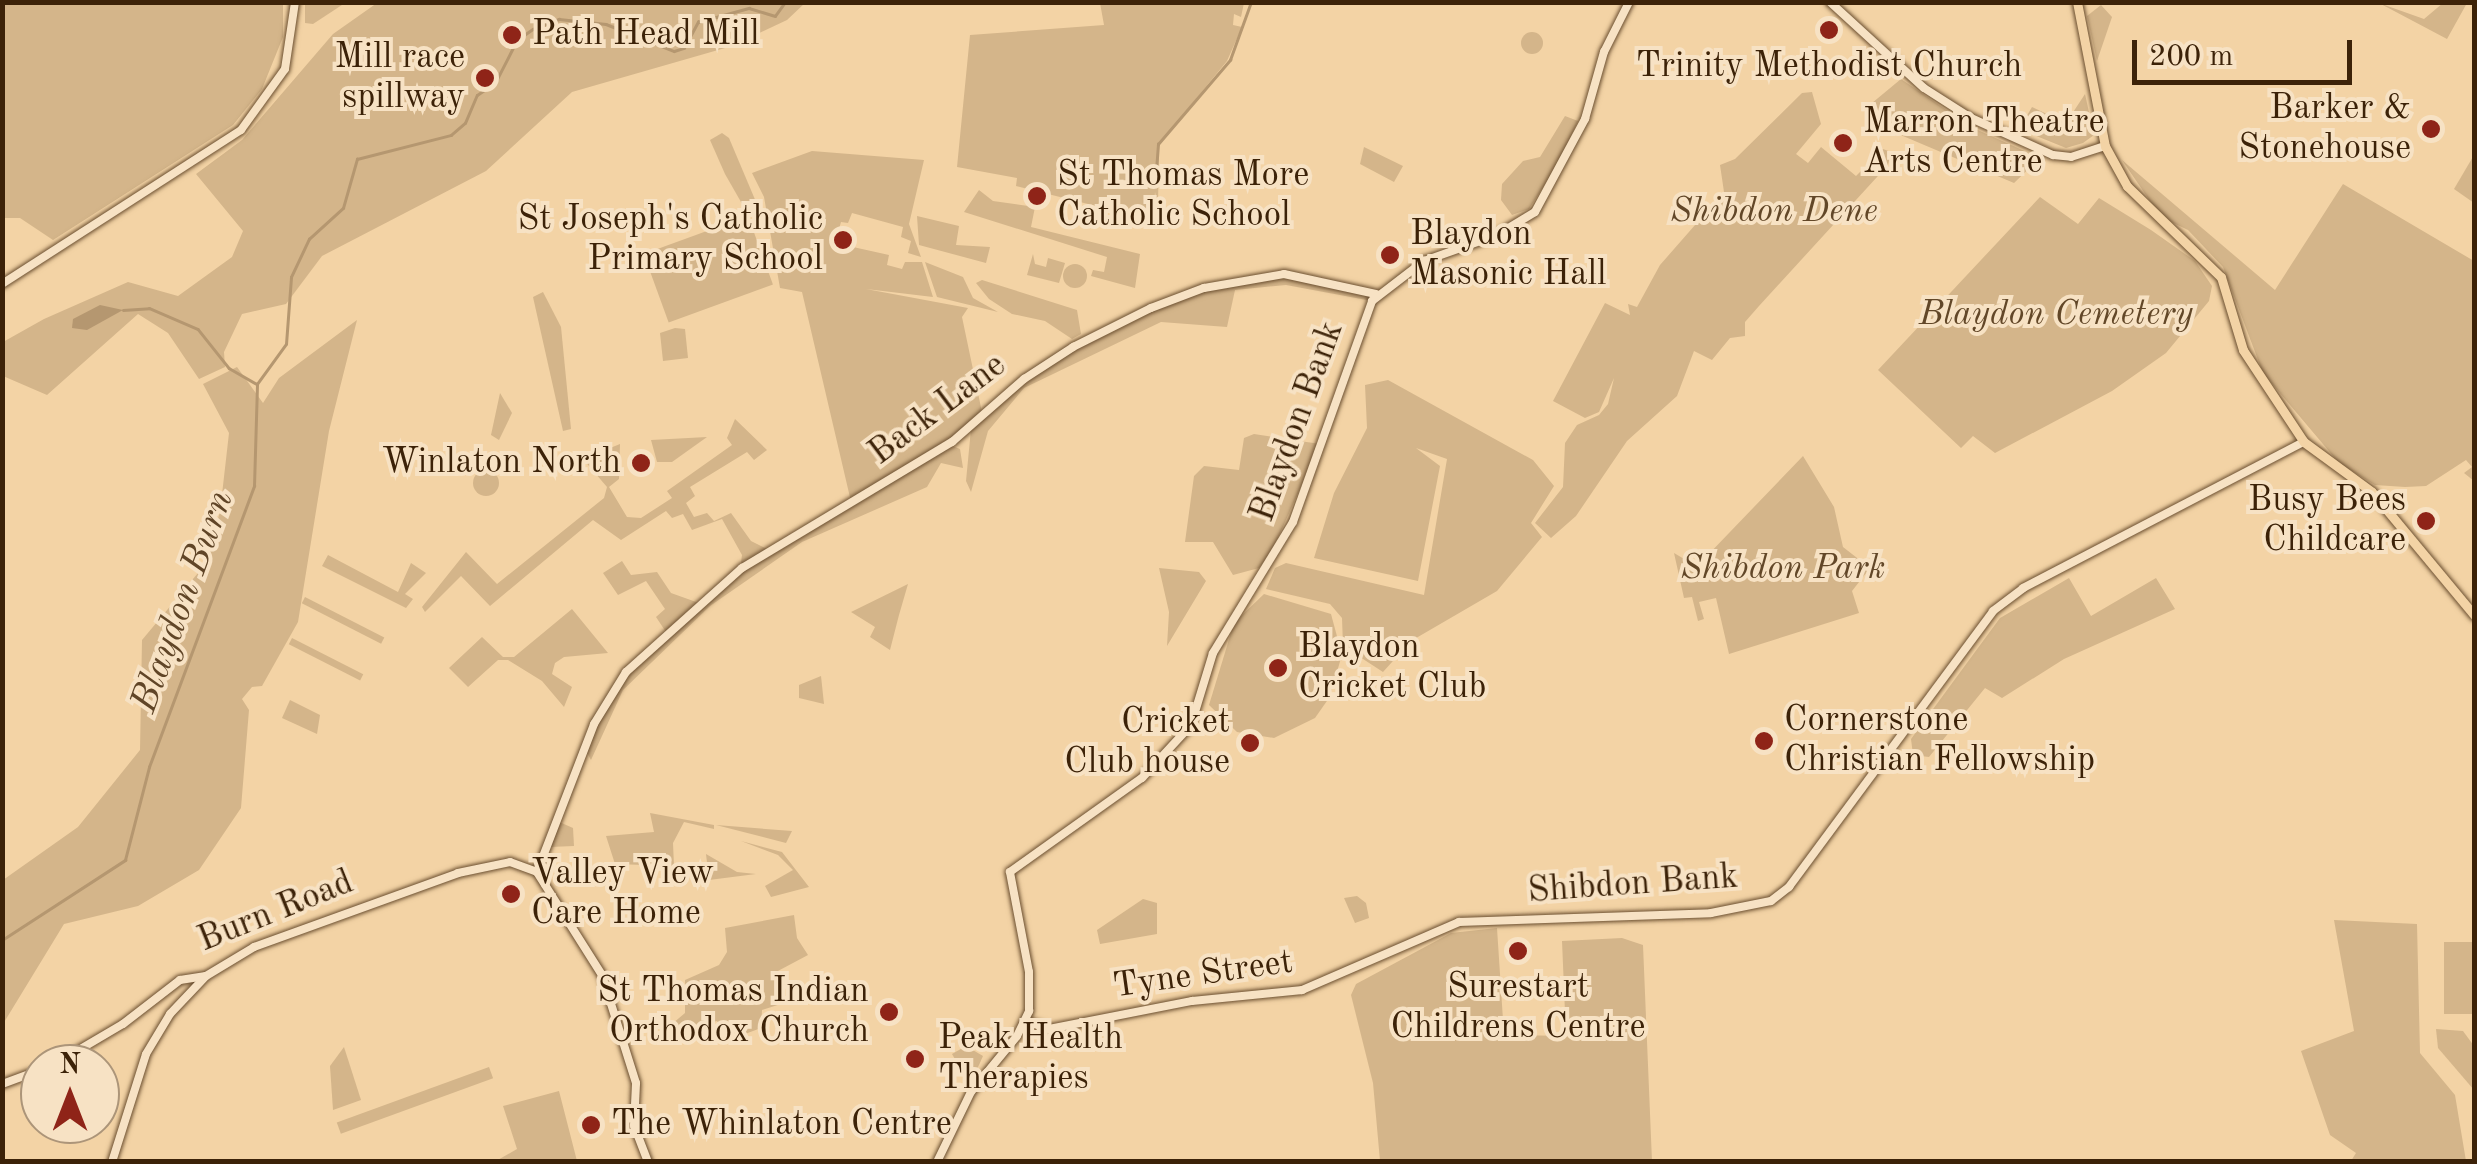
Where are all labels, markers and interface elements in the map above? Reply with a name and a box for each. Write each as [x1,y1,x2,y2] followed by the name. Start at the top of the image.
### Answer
[532,14,759,56] place label: Path Head Mill
[1818,19,1840,41] marker: Trinity Methodist Church
[2137,20,2357,82] scale bar
[501,24,523,46] marker: Path Head Mill
[335,37,465,119] place label: Mill race spillway
[2149,42,2233,72] text: 200 m
[1636,46,2022,88] place label: Trinity Methodist Church
[474,67,496,89] marker: Mill race spillway
[2238,88,2411,170] place label: Barker & Stonehouse
[1863,102,2104,184] place label: Marron Theatre Arts Centre
[2420,118,2442,140] marker: Barker & Stonehouse
[1832,132,1854,154] marker: Marron Theatre Arts Centre
[1057,155,1309,237] place label: St Thomas More Catholic School
[1026,185,1048,207] marker: St Thomas More Catholic School
[1670,191,1878,233] park label: Shibdon Dene
[518,199,823,281] place label: St Joseph's Catholic Primary School
[1410,214,1606,296] place label: Blaydon Masonic Hall
[832,229,854,251] marker: St Joseph's Catholic Primary School
[1379,244,1401,266] marker: Blaydon Masonic Hall
[1919,294,2193,336] park label: Blaydon Cemetery
[1242,316,1354,528] street label: Blaydon Bank
[861,345,1015,475] street label: Back Lane
[382,442,621,484] place label: Winlaton North
[630,452,652,474] marker: Winlaton North
[2248,480,2406,562] place label: Busy Bees Childcare
[123,485,245,719] water label: Blaydon Burn
[2415,510,2437,532] marker: Busy Bees Childcare
[1681,548,1885,590] park label: Shibdon Park
[1298,627,1486,709] place label: Blaydon Cricket Club
[1267,657,1289,679] marker: Blaydon Cricket Club
[1784,700,2095,782] place label: Cornerstone Christian Fellowship
[1064,702,1230,784] place label: Cricket Club house
[1753,730,1775,752] marker: Cornerstone Christian Fellowship
[1239,732,1261,754] marker: Cricket Club house
[531,853,714,935] place label: Valley View Care Home
[1526,857,1740,913] street label: Shibdon Bank
[192,862,360,962] street label: Burn Road
[500,883,522,905] marker: Valley View Care Home
[1507,940,1529,962] marker: Surestart Childrens Centre
[1110,942,1296,1008] street label: Tyne Street
[1390,967,1646,1049] place label: Surestart Childrens Centre
[597,971,869,1053] place label: St Thomas Indian Orthodox Church
[878,1001,900,1023] marker: St Thomas Indian Orthodox Church
[938,1018,1123,1100] place label: Peak Health Therapies
[20,1044,120,1144] north arrow
[902,1046,928,1072] marker: Peak Health Therapies
[59,1052,81,1080] text: N
[611,1104,952,1146] place label: The Whinlaton Centre
[580,1114,602,1136] marker: The Whinlaton Centre

